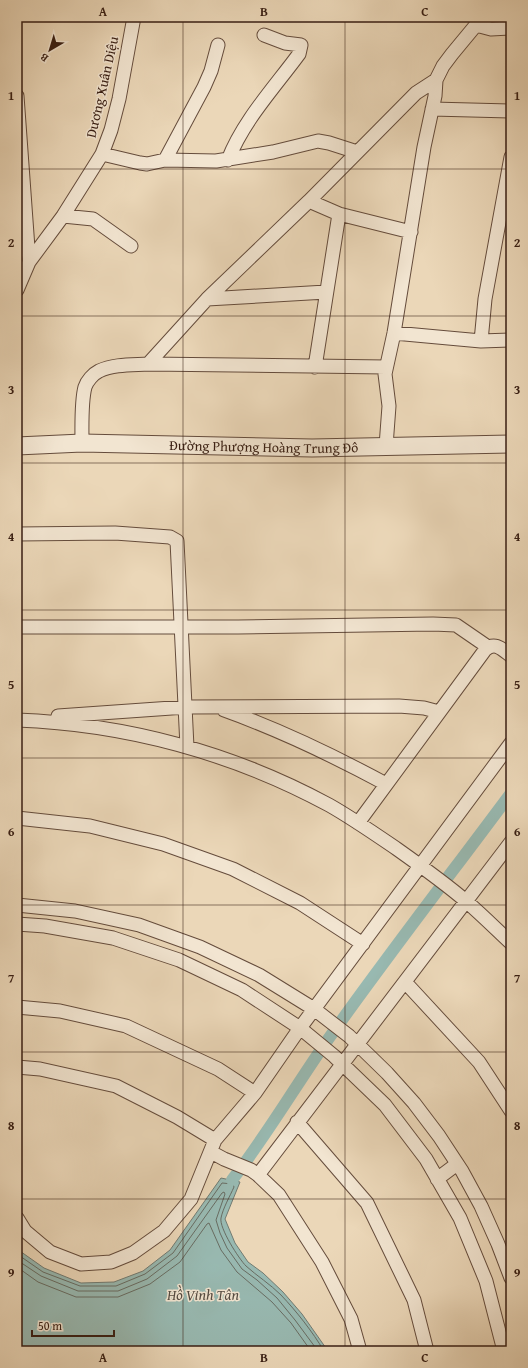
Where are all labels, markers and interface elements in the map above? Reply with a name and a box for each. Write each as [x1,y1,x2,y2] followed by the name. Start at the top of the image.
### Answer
[99,2,108,21] text: A
[260,2,268,21] text: B
[421,2,429,21] text: C
[30,30,70,70] north arrow
[81,34,123,140] street label: Dương Xuân Diệu
[36,49,51,66] text: B
[8,86,14,105] text: 1
[514,86,520,105] text: 1
[8,233,15,252] text: 2
[514,233,521,252] text: 2
[8,380,14,399] text: 3
[514,380,520,399] text: 3
[169,435,359,458] street label: Đường Phượng Hoàng Trung Đô
[8,527,15,546] text: 4
[514,527,521,546] text: 4
[8,675,15,694] text: 5
[514,675,521,694] text: 5
[8,822,15,841] text: 6
[514,822,521,841] text: 6
[8,969,15,988] text: 7
[514,969,521,988] text: 7
[8,1116,15,1135] text: 8
[514,1116,521,1135] text: 8
[8,1263,15,1282] text: 9
[514,1263,521,1282] text: 9
[166,1284,239,1305] water label: Hồ Vinh Tân
[32,1312,114,1338] scale bar
[38,1317,62,1334] text: 50 m
[99,1348,108,1367] text: A
[260,1348,268,1367] text: B
[421,1348,429,1367] text: C

